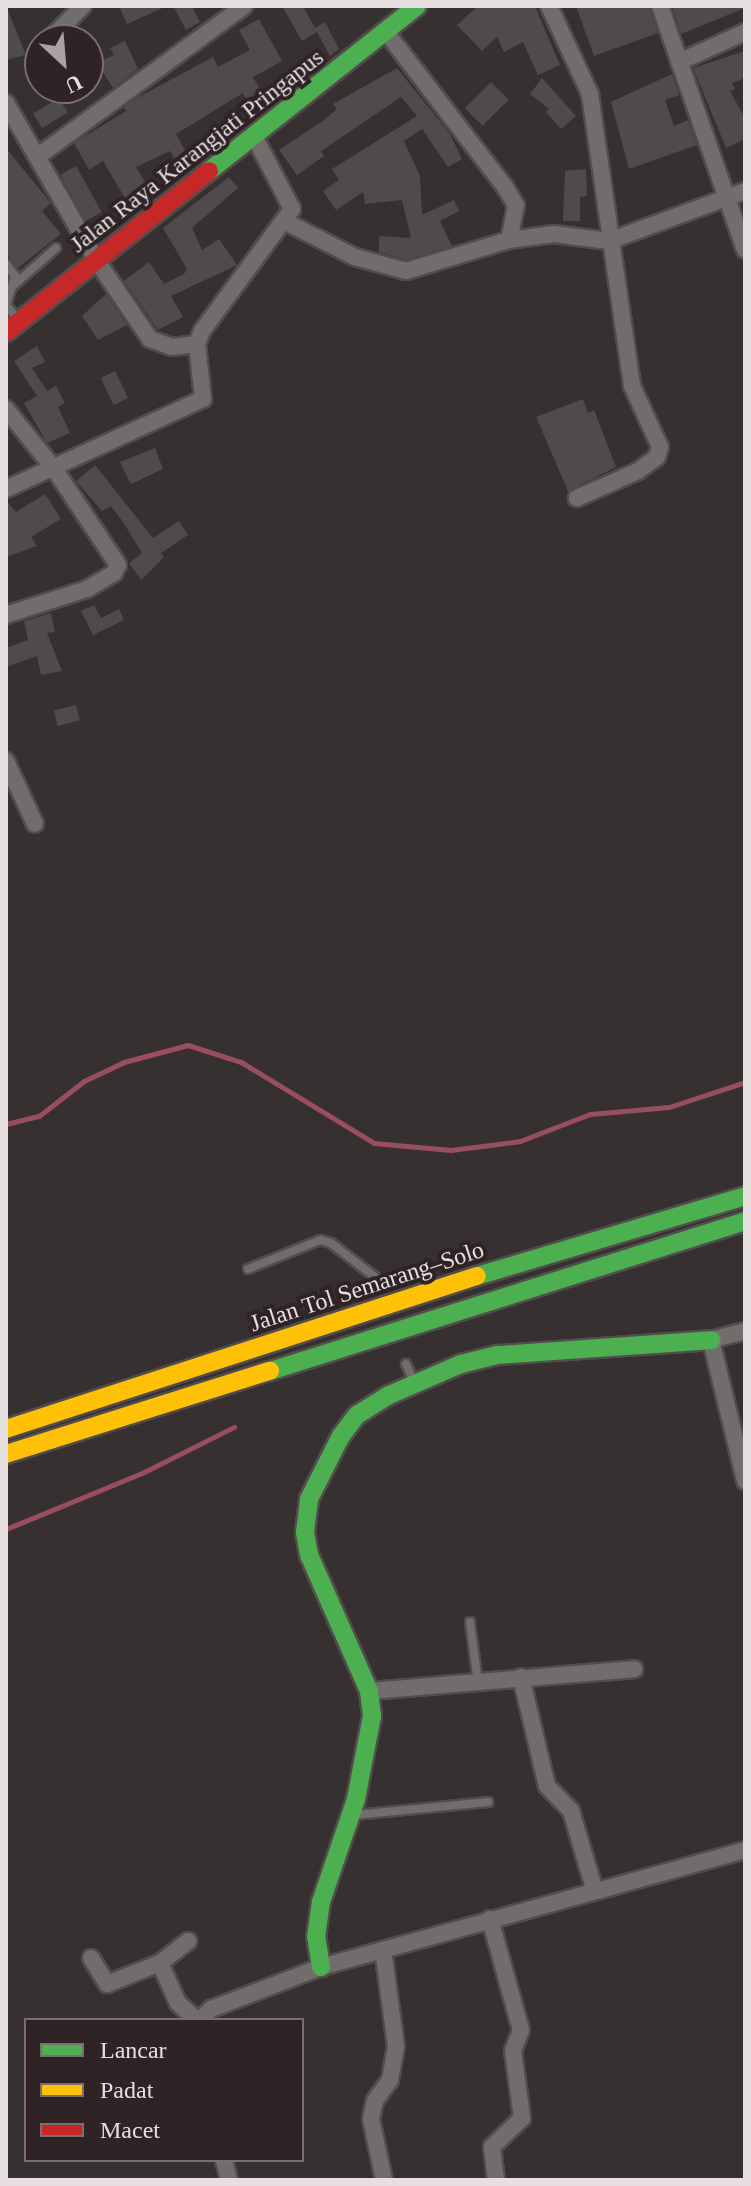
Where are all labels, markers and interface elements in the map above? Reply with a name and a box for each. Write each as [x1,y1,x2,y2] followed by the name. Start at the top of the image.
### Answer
[24,24,104,104] north arrow
[64,43,330,259] street label: Jalan Raya Karangjati Pringapus
[61,70,86,99] text: U
[246,1235,488,1339] street label: Jalan Tol Semarang–Solo
[24,2018,304,2162] legend
[100,2037,167,2063] text: Lancar
[100,2077,153,2103] text: Padat
[100,2117,160,2143] text: Macet

